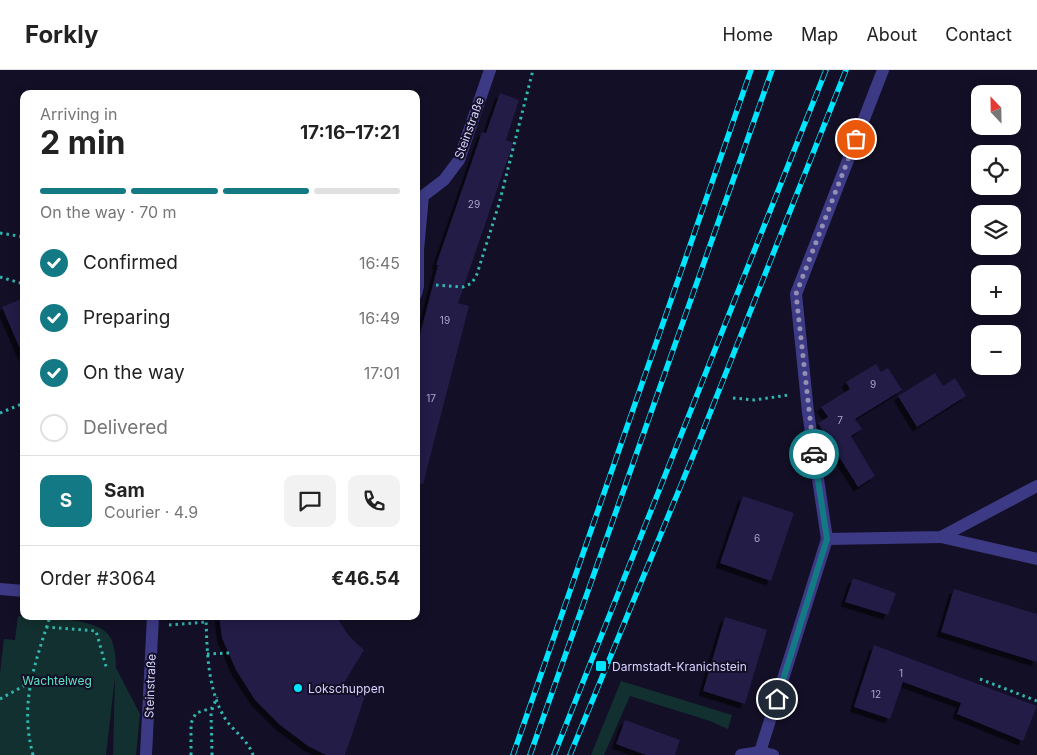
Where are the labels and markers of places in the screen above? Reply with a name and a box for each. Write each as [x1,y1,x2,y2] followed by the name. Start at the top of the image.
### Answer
[835,118,877,160] pin
[594,659,608,673] marker: Darmstadt-Kranichstein
[612,659,747,674] place label: Darmstadt-Kranichstein
[756,678,798,720] pin
[308,681,385,696] place label: Lokschuppen
[292,682,304,694] marker: Lokschuppen

